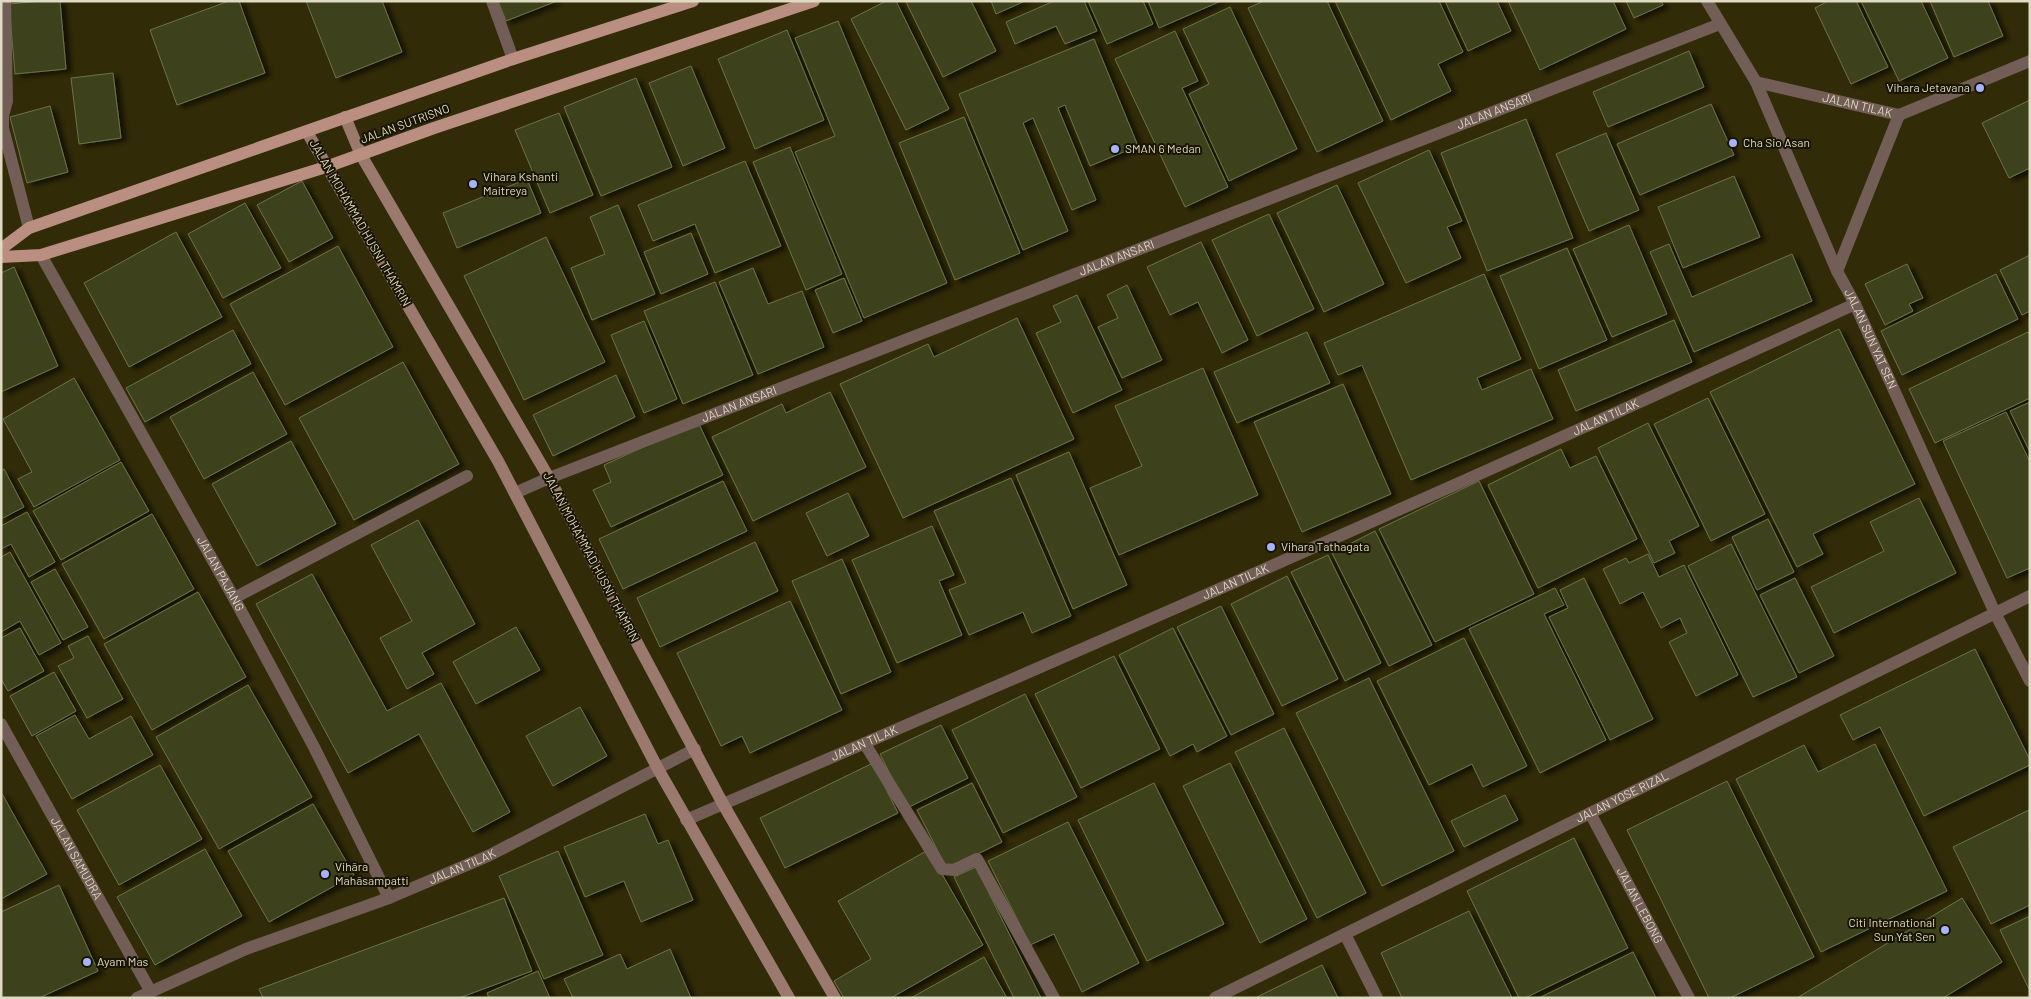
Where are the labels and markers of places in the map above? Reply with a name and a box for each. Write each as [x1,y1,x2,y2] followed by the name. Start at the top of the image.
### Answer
[1886,80,1970,94] place label: Vihara Jetavana
[1974,82,1986,94] marker: Vihara Jetavana
[1743,135,1810,149] place label: Cha Sio Asan
[1727,137,1739,149] marker: Cha Sio Asan
[1125,141,1201,155] place label: SMAN 6 Medan
[1109,143,1121,155] marker: SMAN 6 Medan
[483,169,558,197] place label: Vihara Kshanti Maitreya
[467,178,479,190] marker: Vihara Kshanti Maitreya
[1281,539,1369,553] place label: Vihara Tathagata
[1265,541,1277,553] marker: Vihara Tathagata
[335,859,409,887] place label: Vihāra Mahāsampatti
[319,868,331,880] marker: Vihāra Mahāsampatti
[1848,915,1935,943] place label: Citi International Sun Yat Sen
[1939,924,1951,936] marker: Citi International Sun Yat Sen
[97,954,149,968] place label: Ayam Mas
[81,956,93,968] marker: Ayam Mas

